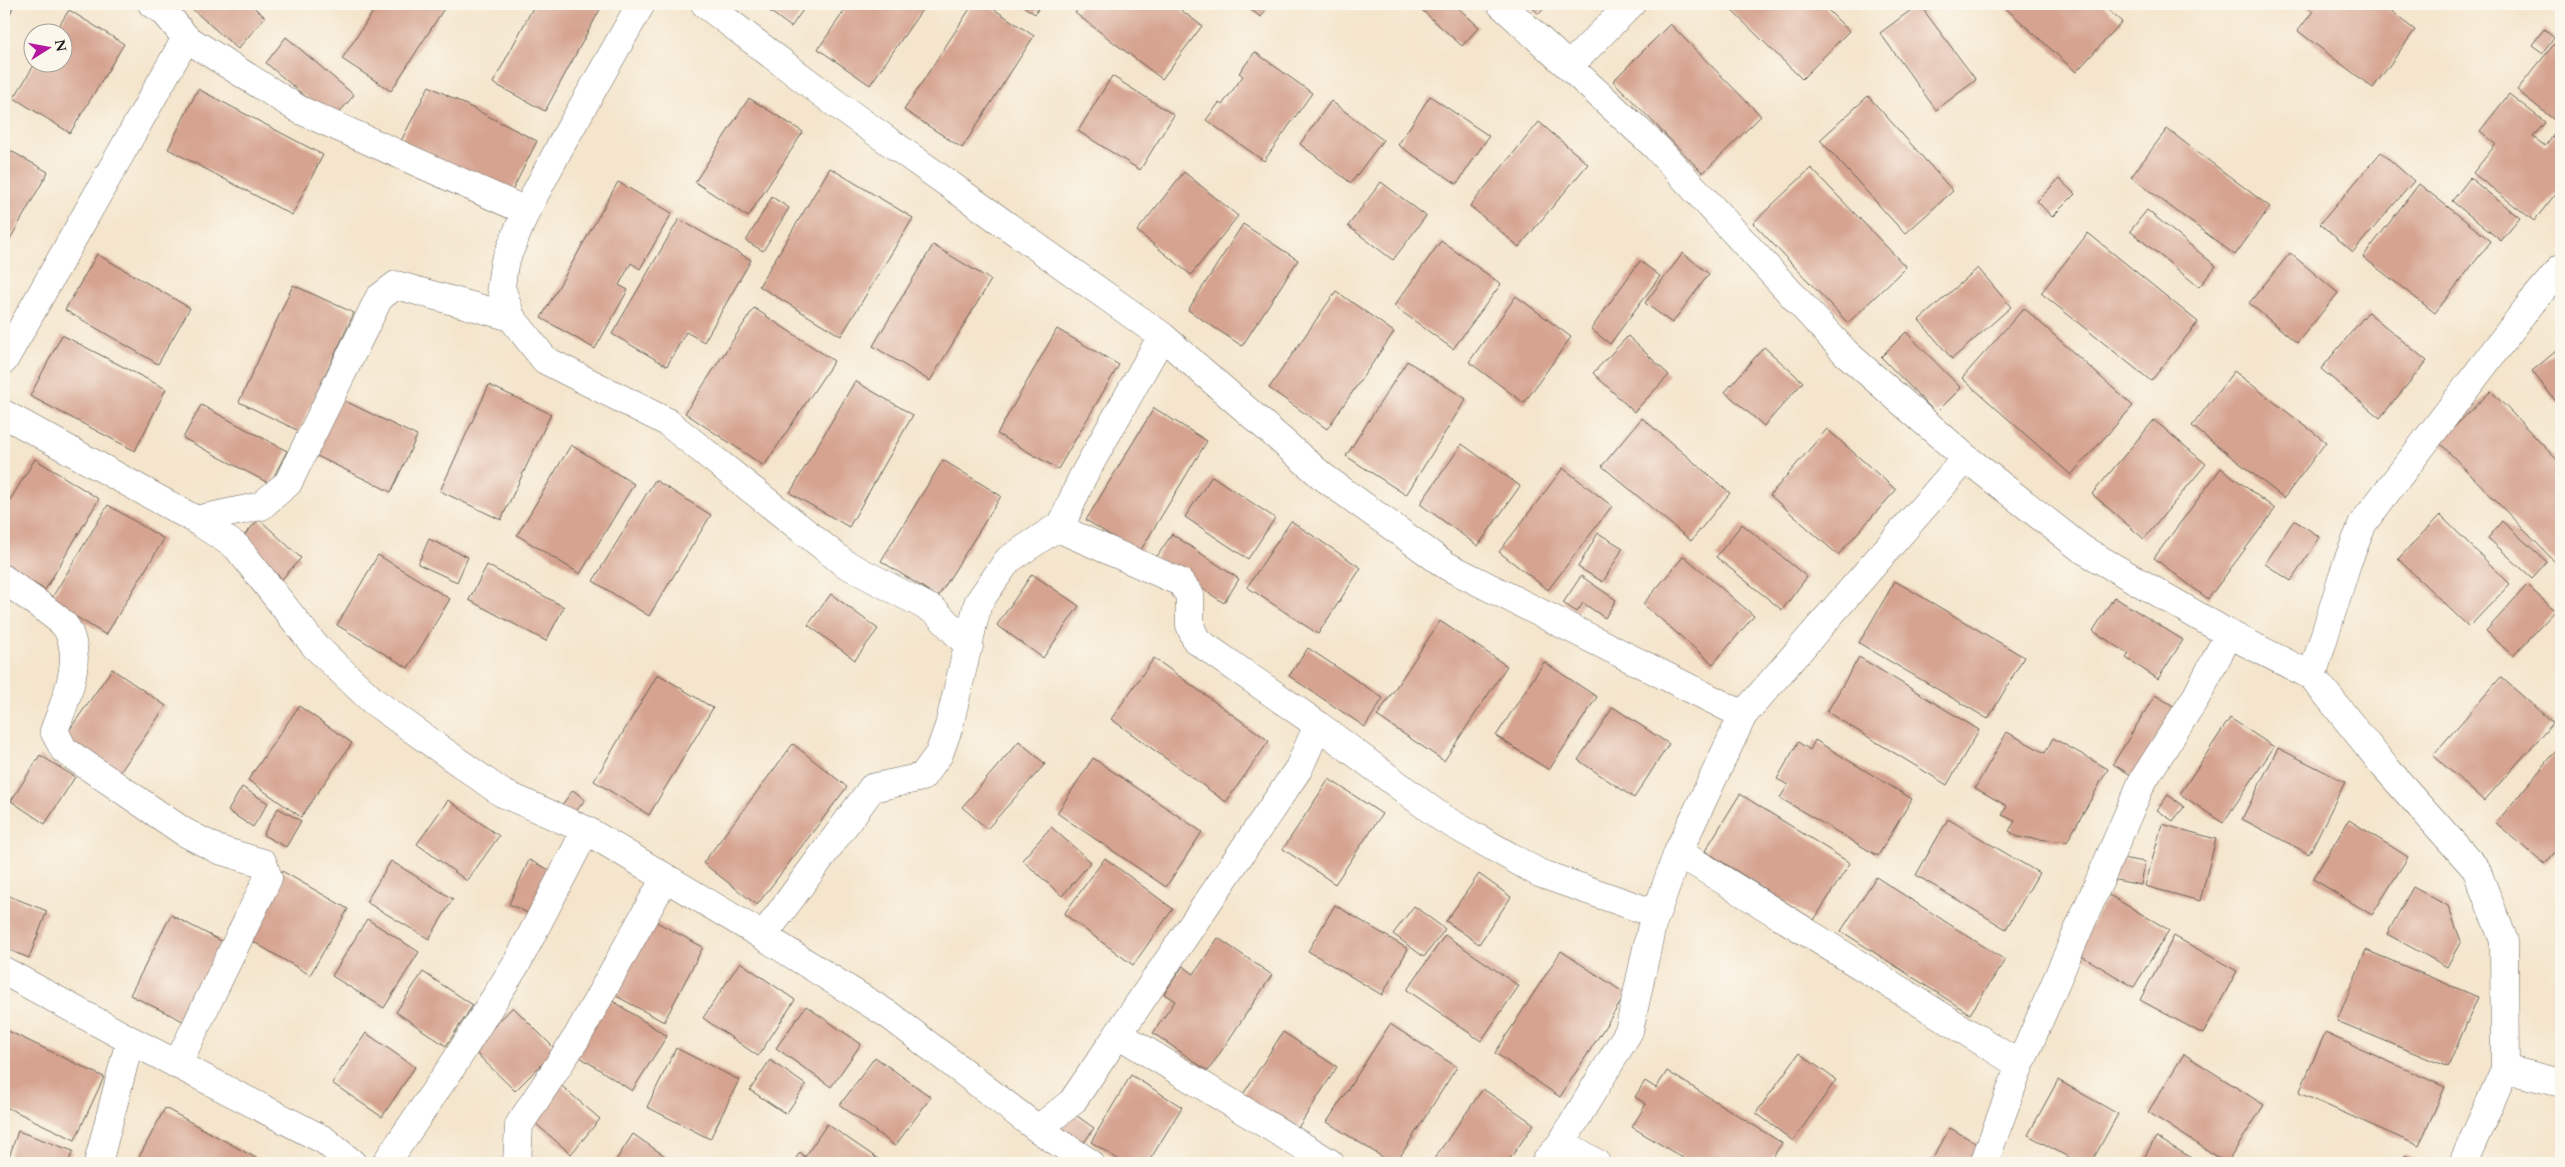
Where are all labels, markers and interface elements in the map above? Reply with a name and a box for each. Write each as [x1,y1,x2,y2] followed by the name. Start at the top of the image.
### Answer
[22,22,72,72] north arrow
[50,38,71,53] text: N

